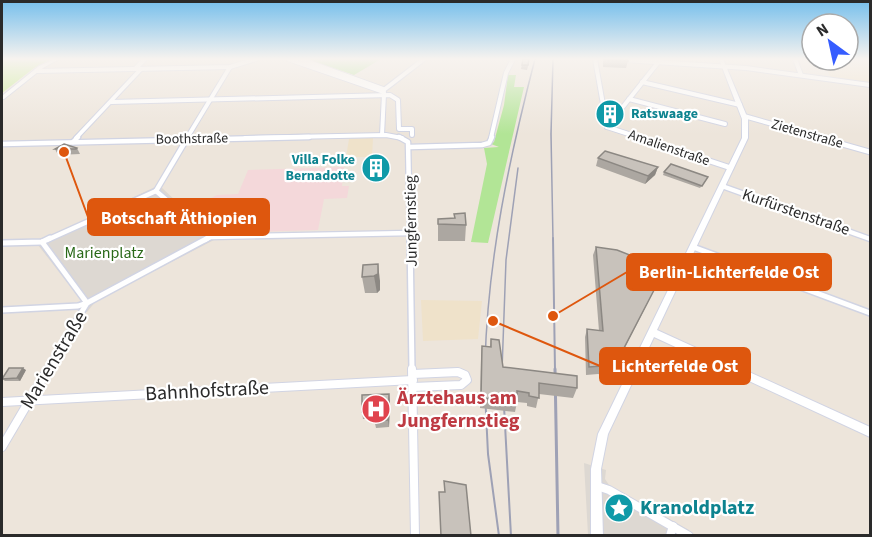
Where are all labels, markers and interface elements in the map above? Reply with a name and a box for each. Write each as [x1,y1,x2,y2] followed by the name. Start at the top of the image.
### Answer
[800,12,860,72] north arrow
[812,18,833,42] text: N
[594,98,626,130] building icon: Ratswaage
[631,104,698,124] place label: Ratswaage
[769,114,845,154] street label: Zietenstraße
[626,125,712,171] street label: Amalienstraße
[156,128,228,150] street label: Boothstraße
[285,150,355,186] place label: Villa Folke Bernadotte
[360,152,392,184] building icon: Villa Folke Bernadotte
[399,175,423,267] street label: Jungfernstieg
[739,183,853,241] street label: Kurfürstenstraße
[88,199,269,235] callout: Botschaft Äthiopien
[101,206,257,231] text: Botschaft Äthiopien
[65,242,144,264] park label: Marienplatz
[627,254,831,290] callout: Berlin-Lichterfelde Ost
[639,260,819,285] text: Berlin-Lichterfelde Ost
[14,306,94,414] street label: Marienstraße
[600,348,750,384] callout: Lichterfelde Ost
[612,354,738,379] text: Lichterfelde Ost
[144,374,270,408] street label: Bahnhofstraße
[396,384,520,435] place label: Ärztehaus am Jungfernstieg
[360,393,392,425] hospital icon: Ärztehaus am Jungfernstieg
[603,492,635,524] place icon: Kranoldplatz
[640,494,754,522] place label: Kranoldplatz

